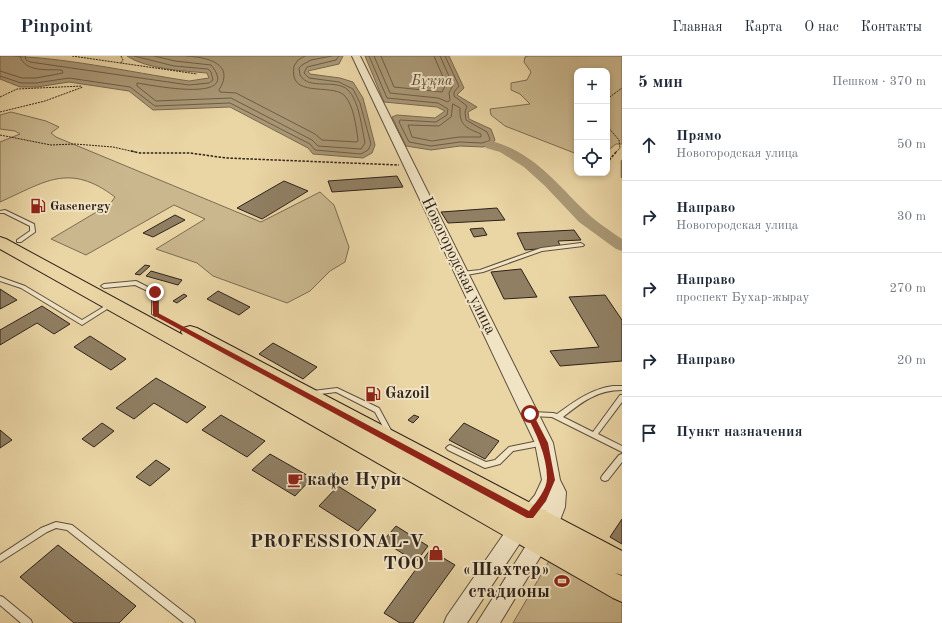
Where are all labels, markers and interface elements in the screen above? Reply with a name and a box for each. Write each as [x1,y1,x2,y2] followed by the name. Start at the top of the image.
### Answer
[20,18,93,37] text: Pinpoint
[672,20,722,34] text: Главная
[744,20,782,34] text: Карта
[804,20,839,34] text: О нас
[861,20,922,34] text: Контакты
[574,68,610,176] map controls
[574,68,610,104] button: +
[410,74,453,89] water label: Бұқпа
[638,74,683,91] text: 5 мин
[832,75,926,88] text: Пешком · 370 m
[574,104,610,140] button: −
[676,129,722,144] text: Прямо
[638,134,660,156] icon: ahead
[897,138,926,151] text: 50 m
[574,140,610,176] button: locate
[676,147,798,160] text: Новогородская улица
[418,195,498,337] street label: Новогородская улица
[29,197,47,215] fuel station icon: Gasenergy
[50,200,111,213] place label: Gasenergy
[676,201,735,216] text: Направо
[638,206,660,228] icon: right
[897,210,926,223] text: 30 m
[676,219,798,232] text: Новогородская улица
[676,273,735,288] text: Направо
[638,278,660,300] icon: right
[889,282,926,295] text: 270 m
[146,283,164,301] route end
[676,291,809,304] text: проспект Бухар-жырау
[638,350,660,372] icon: right
[676,353,735,368] text: Направо
[897,354,926,367] text: 20 m
[364,385,382,403] fuel station icon: Gazoil
[385,386,430,402] place label: Gazoil
[521,405,539,423] route start
[638,422,660,444] icon: arrive
[676,425,803,440] text: Пункт назначения
[286,471,304,489] cafe icon: кафе Нури
[307,471,401,490] place label: кафе Нури
[250,533,424,574] place label: PROFESSIONAL-V ТОО
[427,544,445,562] shop icon: PROFESSIONAL-V ТОО
[462,561,550,602] place label: «Шахтер» стадионы
[553,572,571,590] sports icon: «Шахтер» стадионы

